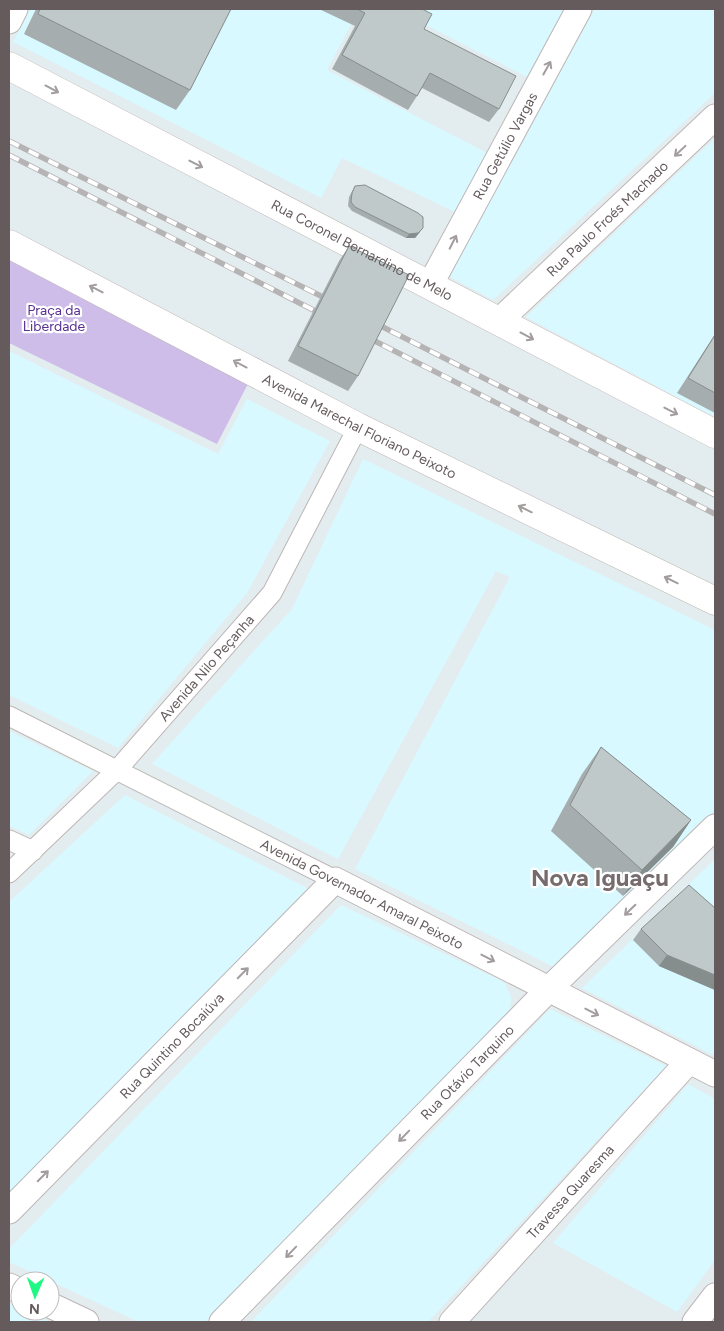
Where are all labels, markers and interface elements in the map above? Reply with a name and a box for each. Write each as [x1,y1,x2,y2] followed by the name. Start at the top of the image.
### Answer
[542,61,552,76] one-way arrow
[44,85,59,94] one-way arrow
[470,90,541,203] street label: Rua Getúlio Vargas
[673,145,686,157] one-way arrow
[543,158,672,280] street label: Rua Paulo Froés Machado
[188,160,203,169] one-way arrow
[268,196,455,305] street label: Rua Coronel Bernardino de Melo
[449,235,458,250] one-way arrow
[89,284,104,293] one-way arrow
[23,302,85,335] park label: Praça da Liberdade
[519,331,534,341] one-way arrow
[233,359,248,368] one-way arrow
[260,370,459,483] street label: Avenida Marechal Floriano Peixoto
[663,406,678,416] one-way arrow
[518,504,533,513] one-way arrow
[664,575,679,584] one-way arrow
[156,611,258,725] street label: Avenida Nilo Peçanha
[258,836,466,953] street label: Avenida Governador Amaral Peixoto
[531,863,669,892] district label: Nova Iguaçu
[625,903,637,915] one-way arrow
[480,953,495,963] one-way arrow
[237,967,249,980] one-way arrow
[116,990,228,1102] street label: Rua Quintino Bocaiúva
[584,1007,599,1017] one-way arrow
[417,1022,518,1124] street label: Rua Otávio Tarquino
[398,1130,411,1142] one-way arrow
[524,1141,618,1243] street label: Travessa Quaresma
[37,1170,49,1182] one-way arrow
[285,1246,297,1258] one-way arrow
[10,1271,60,1321] north arrow
[29,1300,40,1317] text: N

